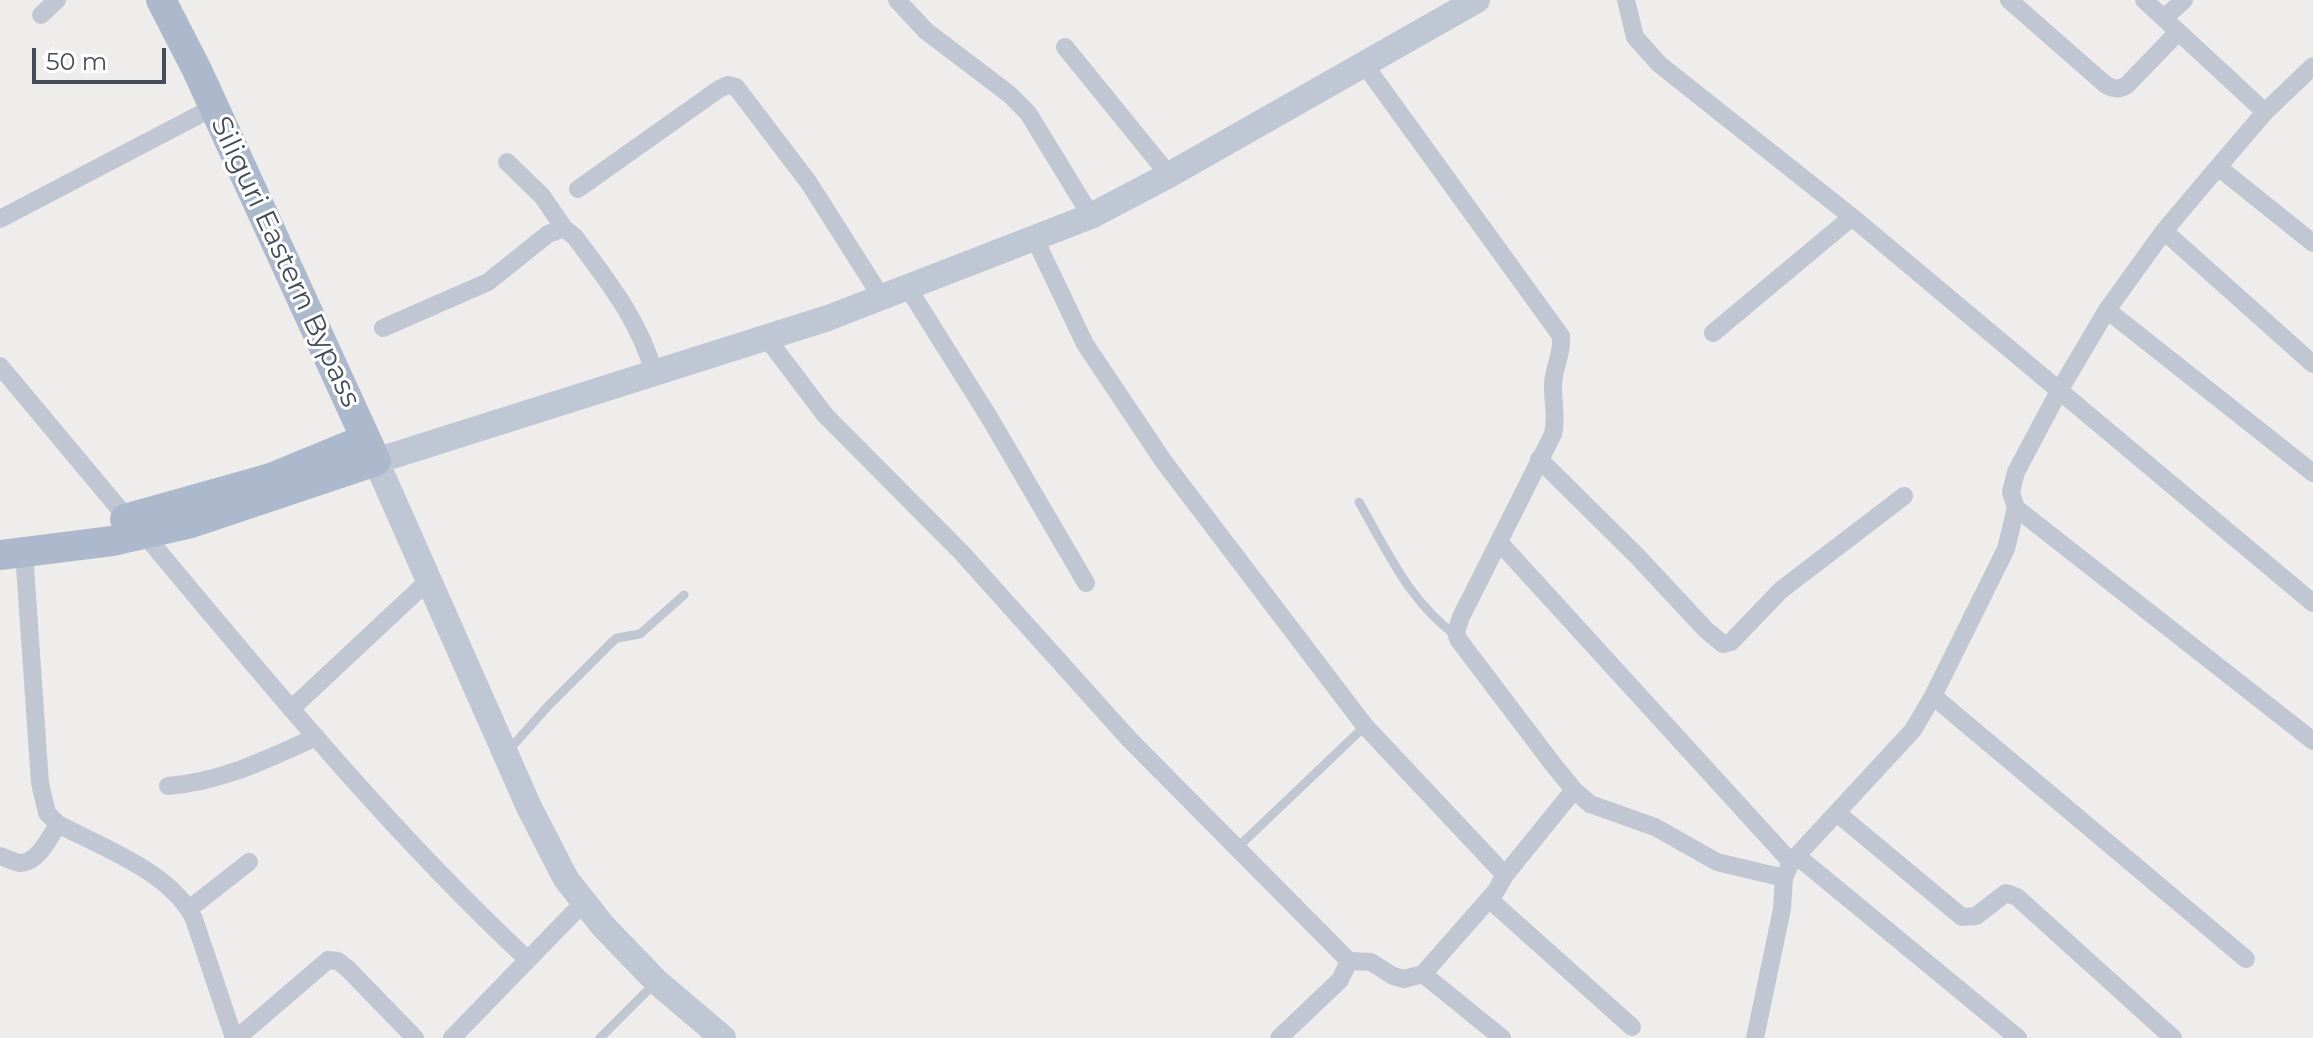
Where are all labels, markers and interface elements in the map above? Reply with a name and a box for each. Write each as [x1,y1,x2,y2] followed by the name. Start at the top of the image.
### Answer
[36,32,170,82] scale bar
[46,47,107,76] text: 50 m
[203,112,367,412] street label: Siliguri Eastern Bypass

